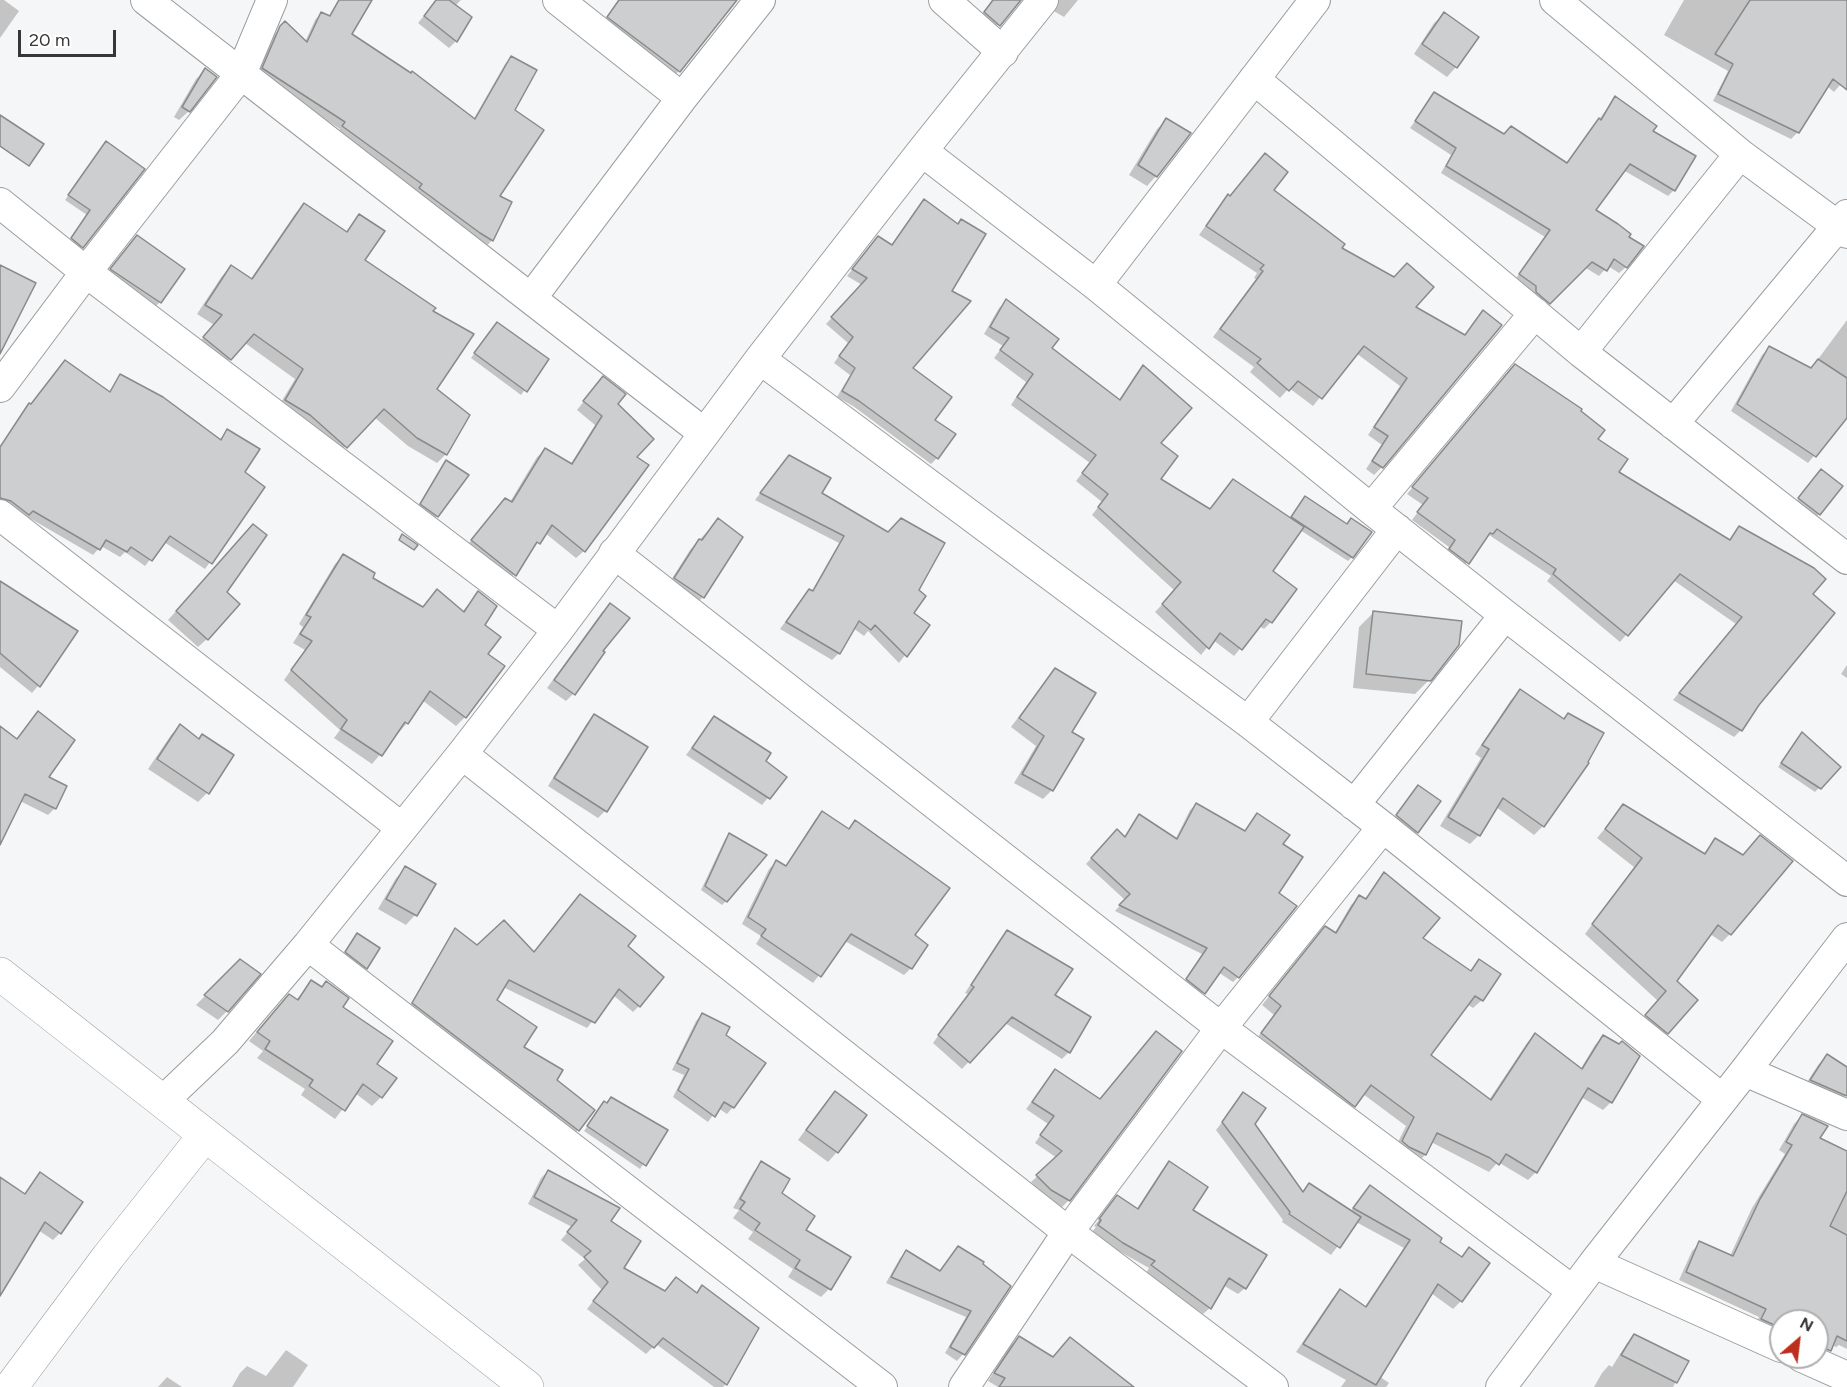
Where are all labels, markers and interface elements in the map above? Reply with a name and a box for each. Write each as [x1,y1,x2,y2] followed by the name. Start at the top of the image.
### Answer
[21,18,118,56] scale bar
[29,29,70,51] text: 20 m
[1769,1309,1829,1369] north arrow
[1797,1313,1817,1336] text: N

